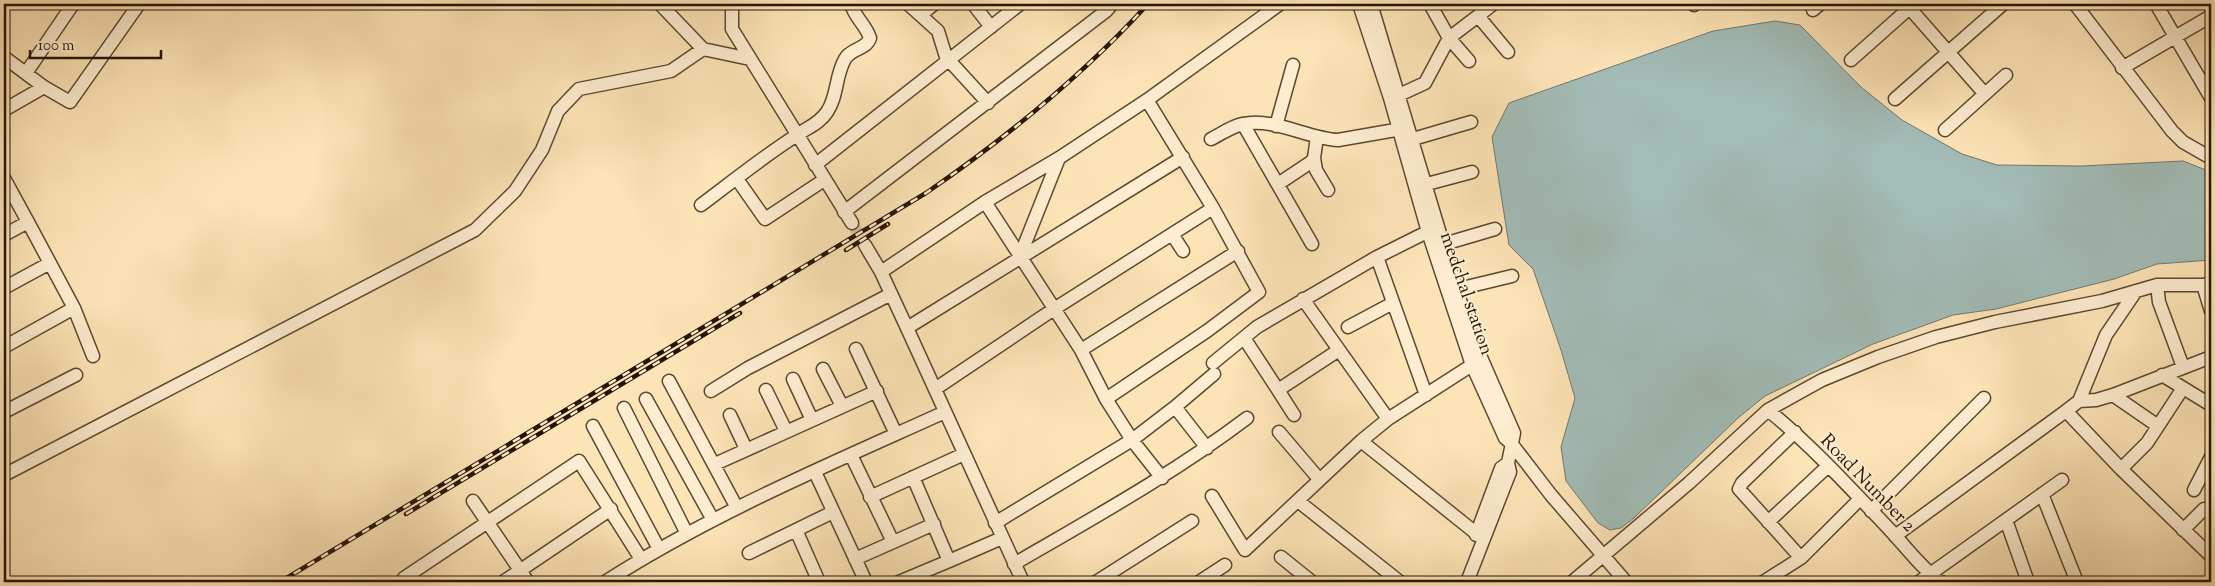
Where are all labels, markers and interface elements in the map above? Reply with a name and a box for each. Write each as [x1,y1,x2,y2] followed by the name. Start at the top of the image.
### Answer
[30,28,161,60] scale bar
[38,36,75,57] text: 100 m
[1432,229,1499,359] street label: medchal station
[1813,428,1921,539] street label: Road Number 2

